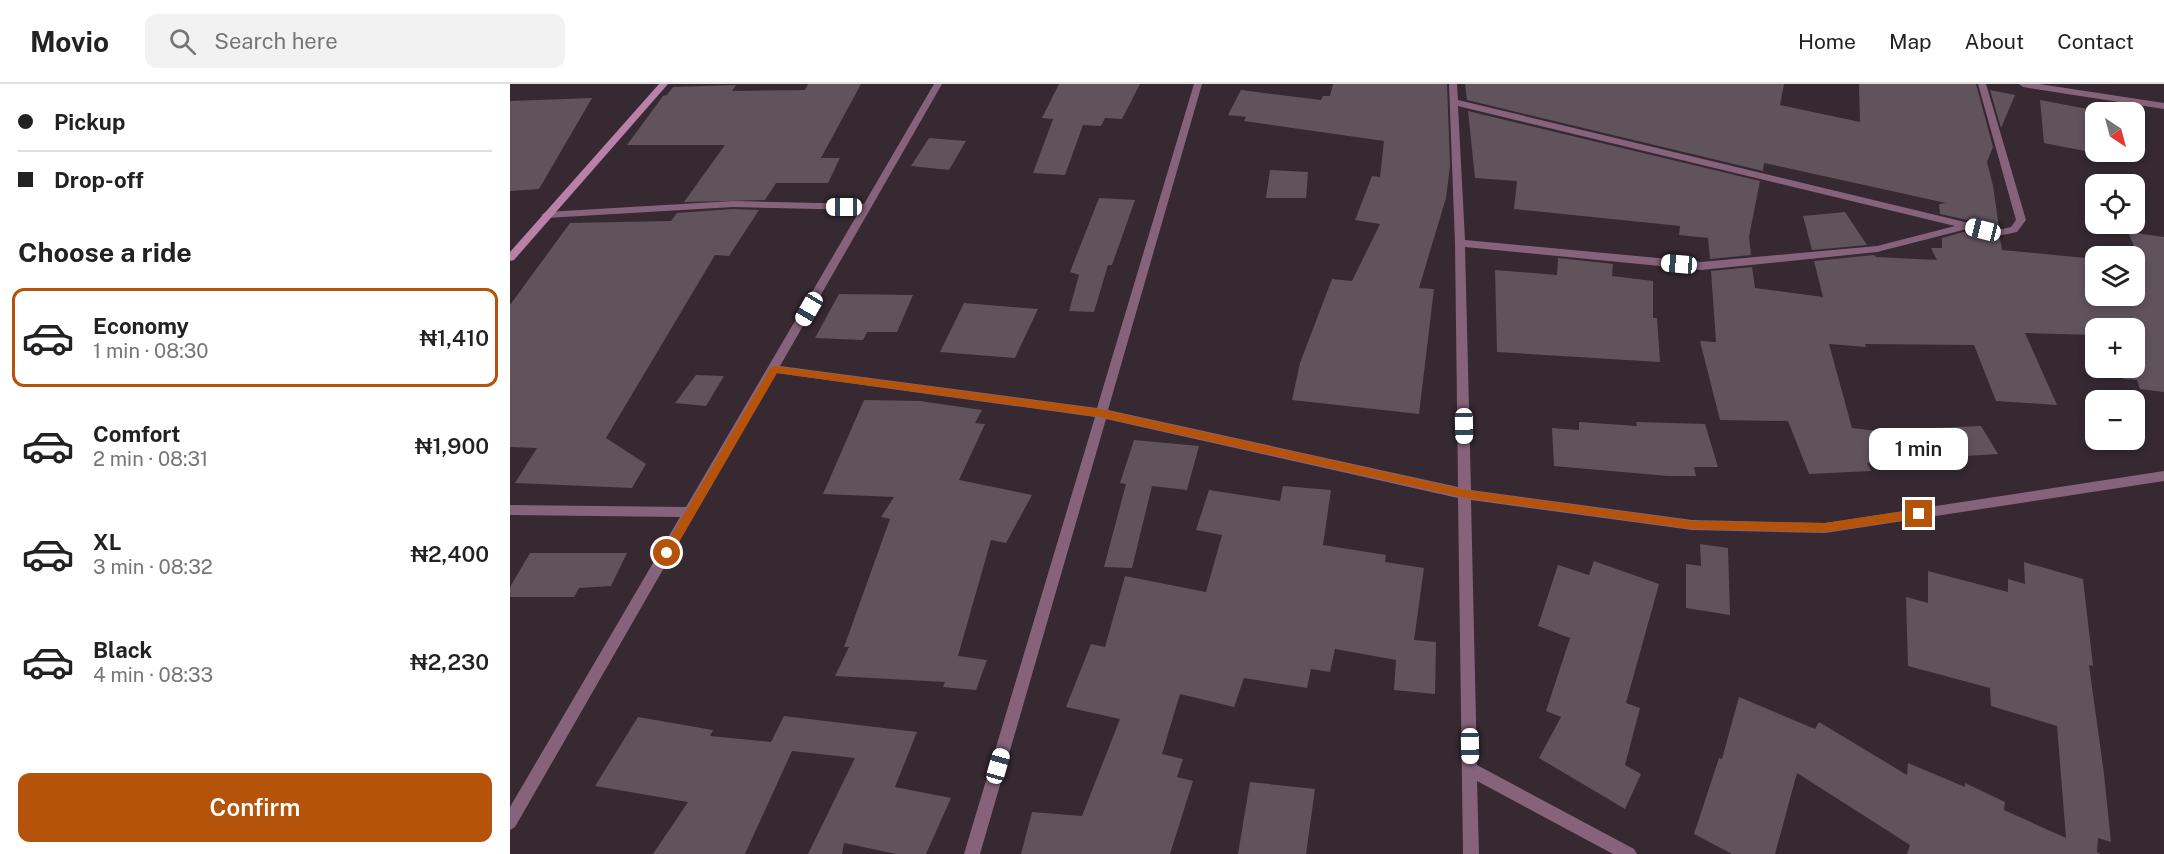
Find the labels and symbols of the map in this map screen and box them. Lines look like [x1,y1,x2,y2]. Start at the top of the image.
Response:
north arrow [2085,102,2145,162]
car [826,198,862,216]
car [1963,217,2003,243]
car [1660,253,1698,275]
car [792,289,826,329]
car [1455,408,1473,444]
callout: 1 min [1870,427,1968,469]
route end [1905,500,1932,527]
route start [653,539,680,566]
car [1461,728,1479,764]
car [984,746,1012,786]

